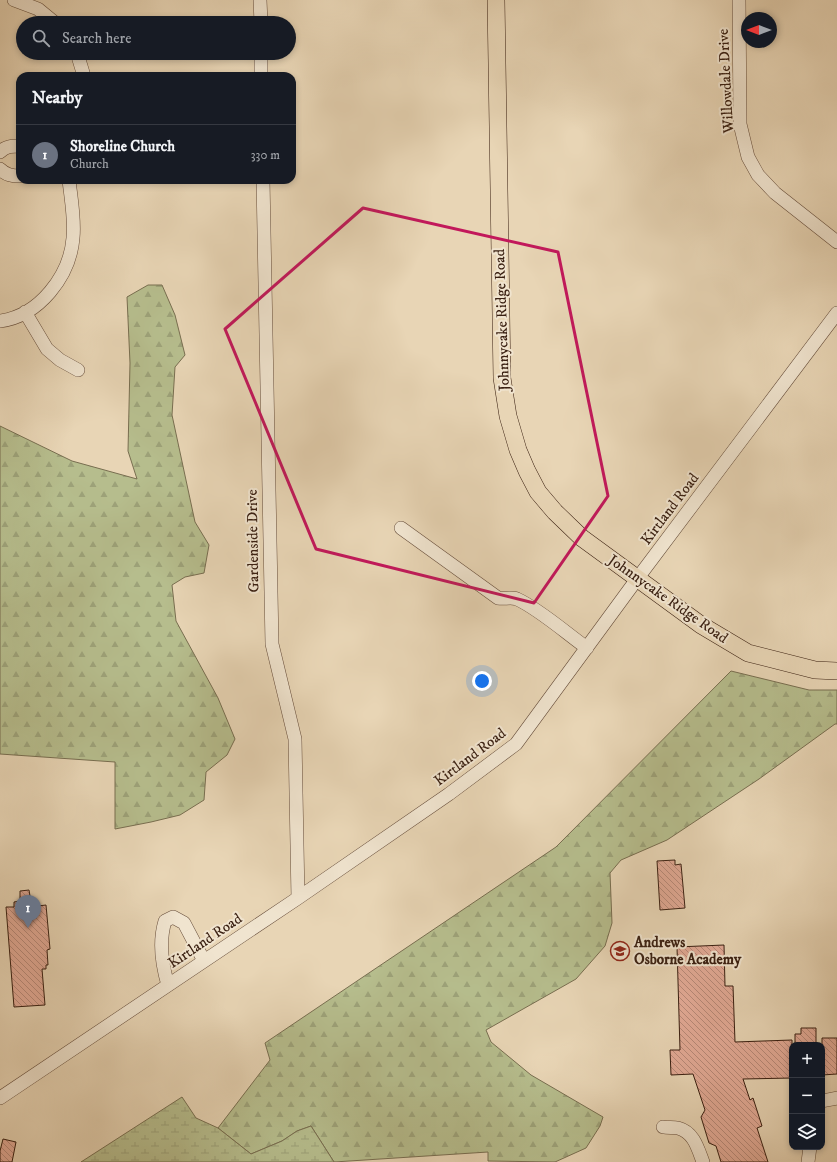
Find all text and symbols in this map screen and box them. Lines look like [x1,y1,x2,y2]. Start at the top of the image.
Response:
north arrow [741,12,777,48]
search box [16,16,296,60]
icon: search [30,27,52,49]
street label: Willowdale Drive [714,28,738,135]
text: Search here [62,29,131,48]
text: Nearby [32,87,82,109]
text: Shoreline Church [70,137,175,156]
text: 1 [43,147,47,163]
text: 330 m [251,147,280,163]
text: Church [70,156,109,172]
street label: Johnnycake Ridge Road [490,248,514,393]
street label: Kirtland Road [637,469,704,549]
street label: Gardenside Drive [243,489,263,593]
street label: Johnnycake Ridge Road [603,549,732,648]
your location [472,671,492,691]
street label: Kirtland Road [430,723,510,790]
pin: 1 [15,895,41,928]
street label: Kirtland Road [164,909,246,973]
place label: Andrews Osborne Academy [633,933,742,969]
school or university icon: Andrews Osborne Academy [609,940,631,962]
map controls [789,1042,825,1150]
button: + [789,1042,825,1078]
button: − [789,1078,825,1114]
button: layers [789,1114,825,1150]

